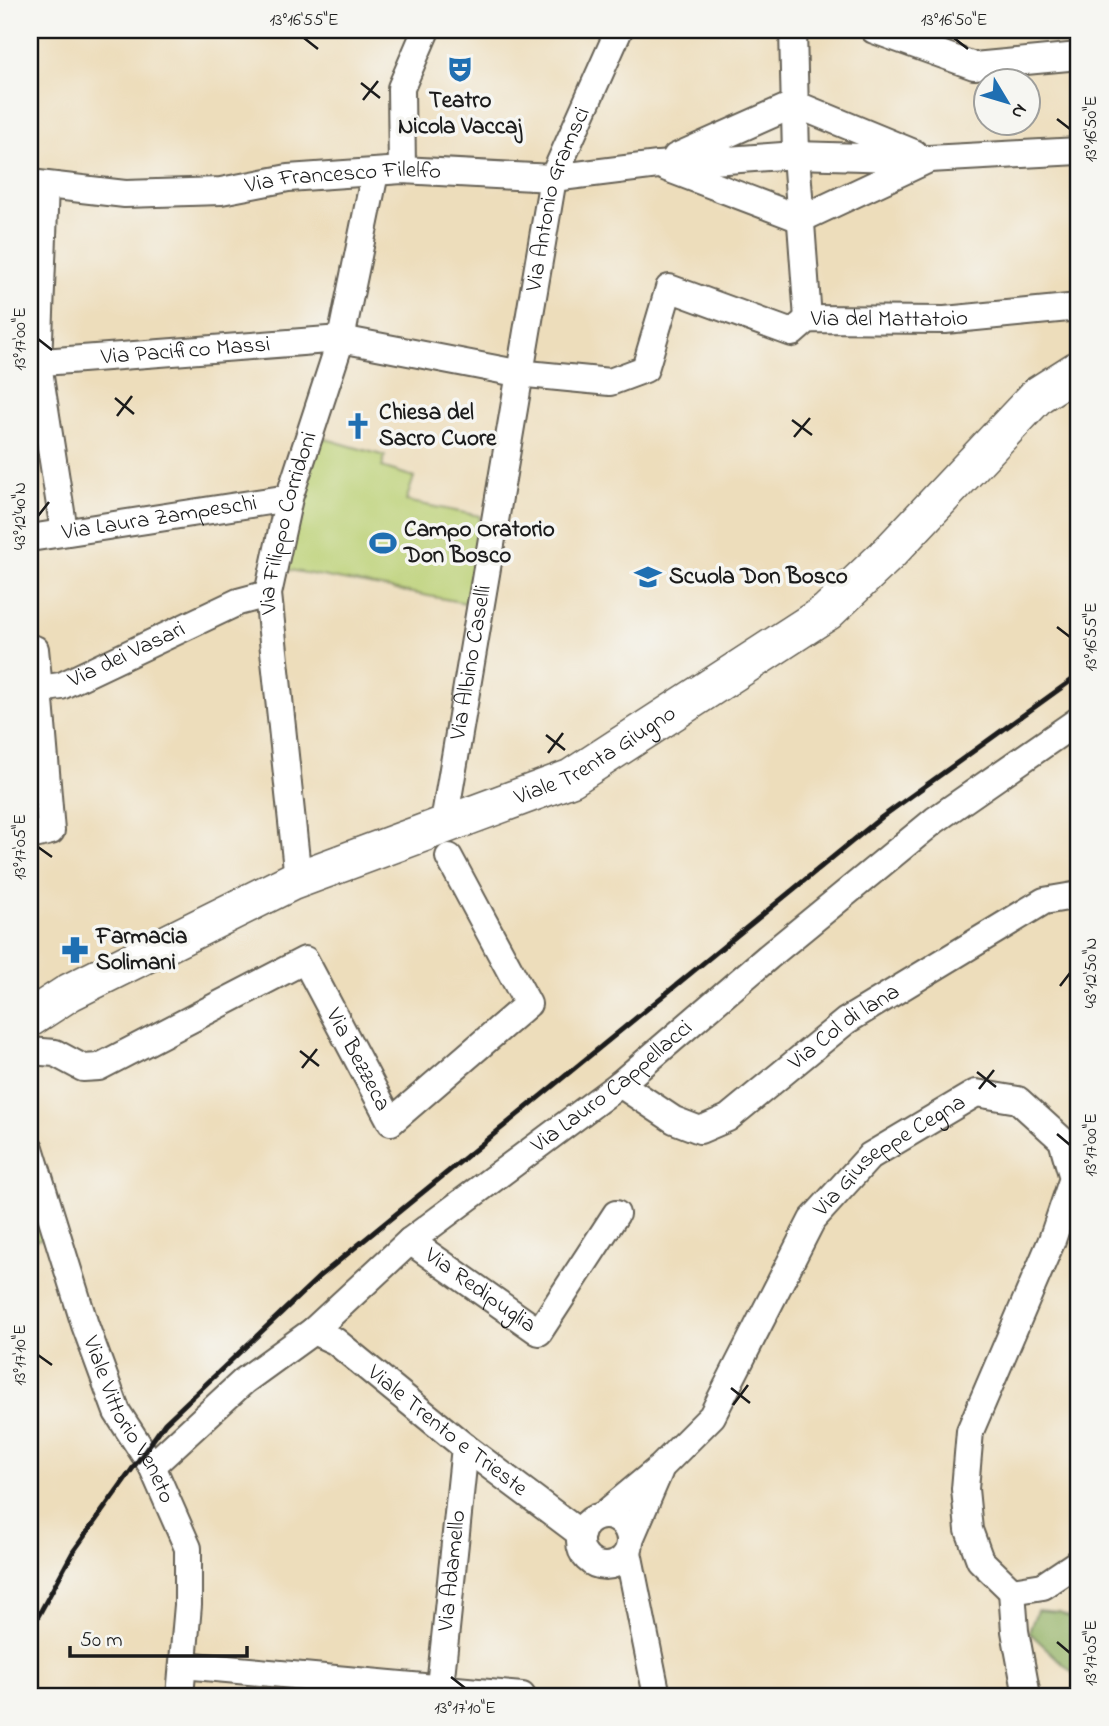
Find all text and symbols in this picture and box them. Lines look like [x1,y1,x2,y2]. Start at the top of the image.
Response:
text: 13°16'55"E [269,8,339,34]
text: 13°16'50"E [921,8,987,34]
theatre icon: Teatro Nicola Vaccaj [445,54,475,84]
north arrow [972,66,1042,136]
place label: Teatro Nicola Vaccaj [398,85,523,144]
text: 13°16'50"E [1079,96,1105,162]
text: N [1004,98,1033,124]
street label: Via Antonio Gramsci [517,102,599,295]
street label: Via Francesco Filelfo [241,154,442,203]
street label: Via del Mattatoio [810,301,969,337]
text: 13°17'00"E [8,307,34,371]
street label: Via Pacifico Massi [99,328,271,374]
place label: Chiesa del Sacro Cuore [379,397,497,456]
church icon: Chiesa del Sacro Cuore [343,411,373,441]
street label: Via Filippo Corridoni [251,427,326,617]
text: 43°12'40"N [8,482,34,550]
street label: Via Laura Zampeschi [59,487,259,549]
place label: Campo Oratorio Don Bosco [403,514,555,573]
sports icon: Campo Oratorio Don Bosco [368,528,398,558]
place label: Scuola Don Bosco [669,561,848,594]
school or university icon: Scuola Don Bosco [633,562,663,592]
street label: Via Albino Caselli [442,582,500,743]
text: 13°16'55"E [1079,602,1105,672]
street label: Via dei Vasari [62,613,191,697]
street label: Viale Trenta Giugno [509,697,683,814]
text: 13°17'05"E [8,814,34,880]
place label: Farmacia Solimani [95,921,188,980]
pharmacy icon: Farmacia Solimani [60,935,90,965]
text: 43°12'50"N [1079,938,1105,1008]
street label: Via Col di lana [780,976,906,1079]
street label: Via Bezzeca [317,1002,399,1117]
street label: Via Lauro Cappellacci [523,1012,700,1162]
street label: Via Giuseppe Cegna [805,1086,972,1225]
text: 13°17'00"E [1079,1113,1105,1177]
street label: Via Redipuglia [417,1239,543,1341]
text: 13°17'10"E [8,1324,34,1386]
street label: Viale Vittorio Veneto [74,1330,183,1509]
street label: Viale Trento e Trieste [359,1356,535,1505]
street label: Via Adamello [429,1508,475,1634]
scale bar [70,1614,247,1658]
text: 13°17'05"E [1079,1620,1105,1686]
text: 50 m [80,1626,123,1656]
text: 13°17'10"E [434,1696,496,1722]

